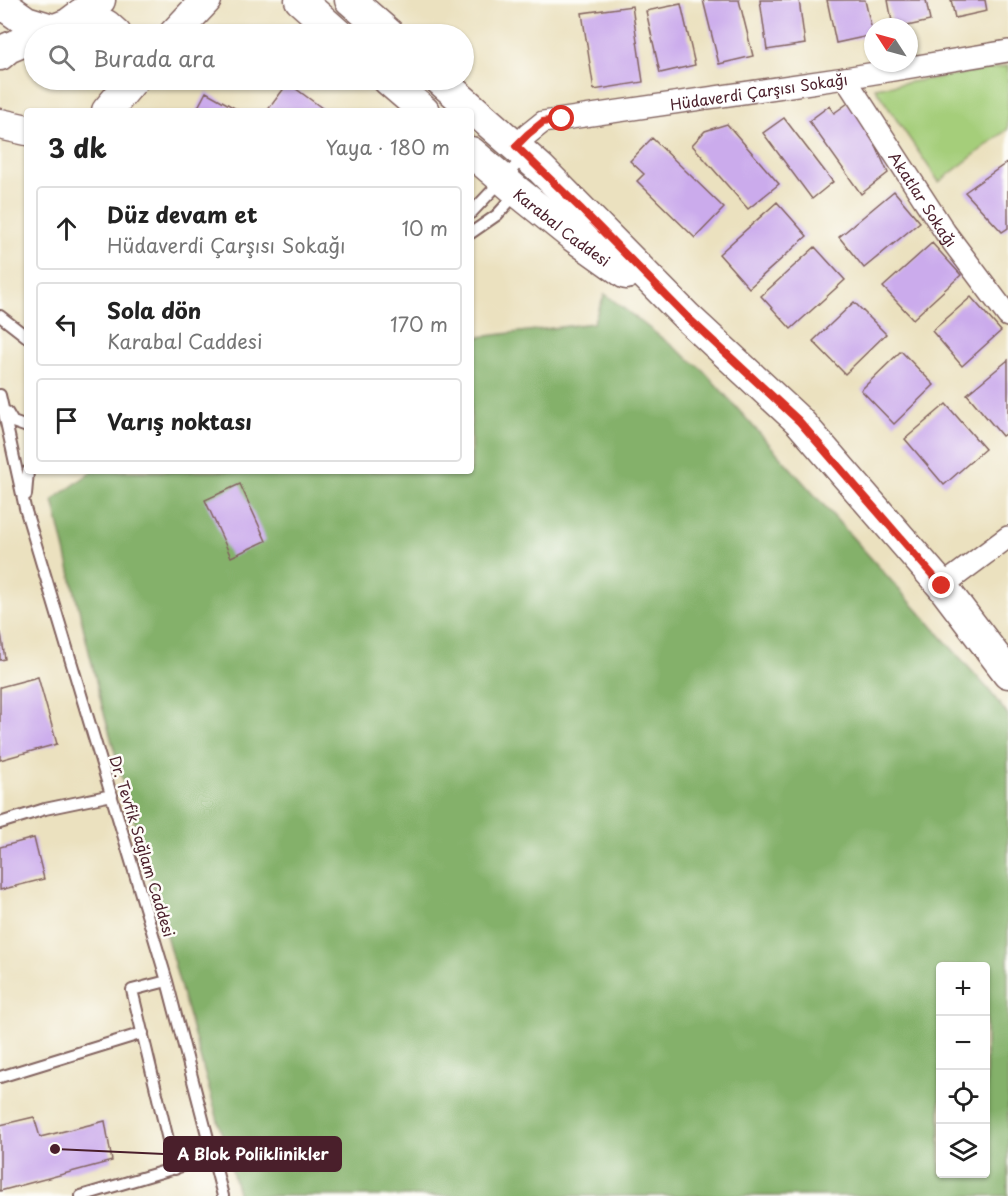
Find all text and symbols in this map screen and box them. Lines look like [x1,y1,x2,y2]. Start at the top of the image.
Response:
north arrow [864,18,918,72]
search box [24,24,474,90]
icon: search [45,41,78,74]
text: Burada ara [93,41,215,74]
street label: Hüdaverdi Çarşısı Sokağı [668,66,849,115]
route start [548,105,574,131]
text: 3 dk [48,128,107,167]
text: Yaya · 180 m [325,132,450,162]
street label: Akatlar Sokağı [884,146,963,251]
street label: Karabal Caddesi [509,182,616,271]
text: Düz devam et [107,197,258,230]
icon: ahead [50,212,83,245]
text: 10 m [401,213,448,243]
text: Hüdaverdi Çarşısı Sokağı [107,230,346,260]
text: Sola dön [107,293,201,326]
icon: left [50,308,83,341]
text: 170 m [390,309,448,339]
text: Karabal Caddesi [107,326,263,356]
icon: arrive [50,404,83,437]
text: Varış noktası [107,404,252,437]
route end [928,572,954,598]
street label: Dr. Tevfik Sağlam Caddesi [104,753,182,939]
map controls [936,962,990,1178]
button: + [936,962,990,1016]
button: − [936,1016,990,1070]
button: locate [936,1070,990,1124]
button: layers [936,1124,990,1178]
callout: A Blok Poliklinikler [164,1137,341,1171]
text: A Blok Poliklinikler [176,1141,330,1165]

